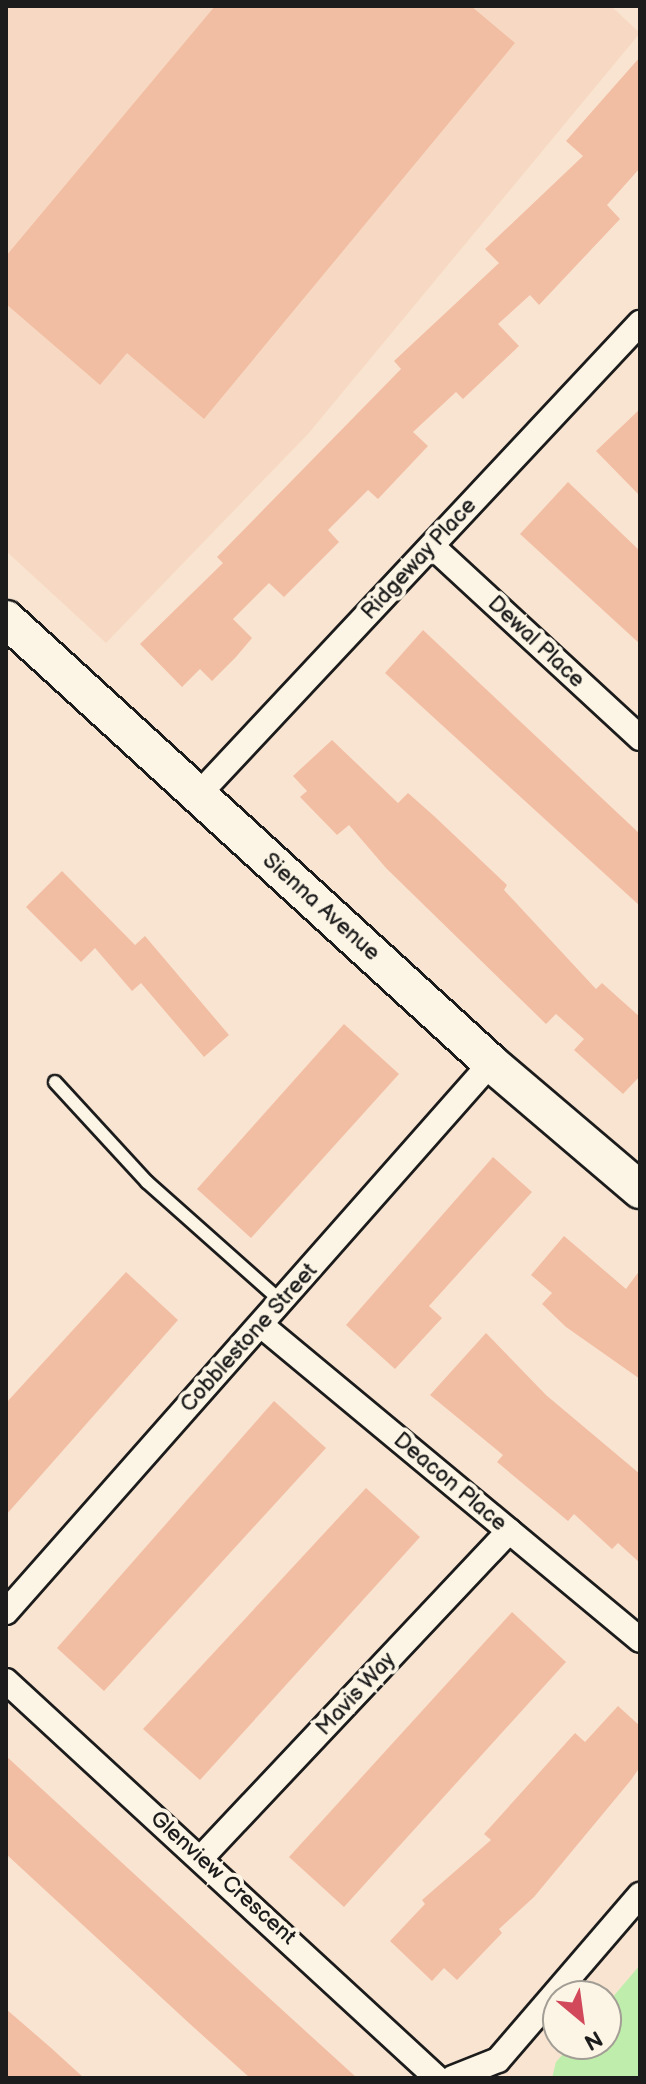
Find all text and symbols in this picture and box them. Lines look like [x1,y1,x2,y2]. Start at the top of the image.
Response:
street label: Ridgeway Place [355,492,483,626]
street label: Dewal Place [482,591,590,693]
street label: Sienna Avenue [257,847,385,967]
street label: Cobblestone Street [175,1258,323,1418]
street label: Deacon Place [388,1427,512,1537]
street label: Mavis Way [310,1647,402,1741]
street label: Glenview Crescent [145,1806,301,1950]
north arrow [542,1980,622,2060]
text: N [579,2024,607,2055]

